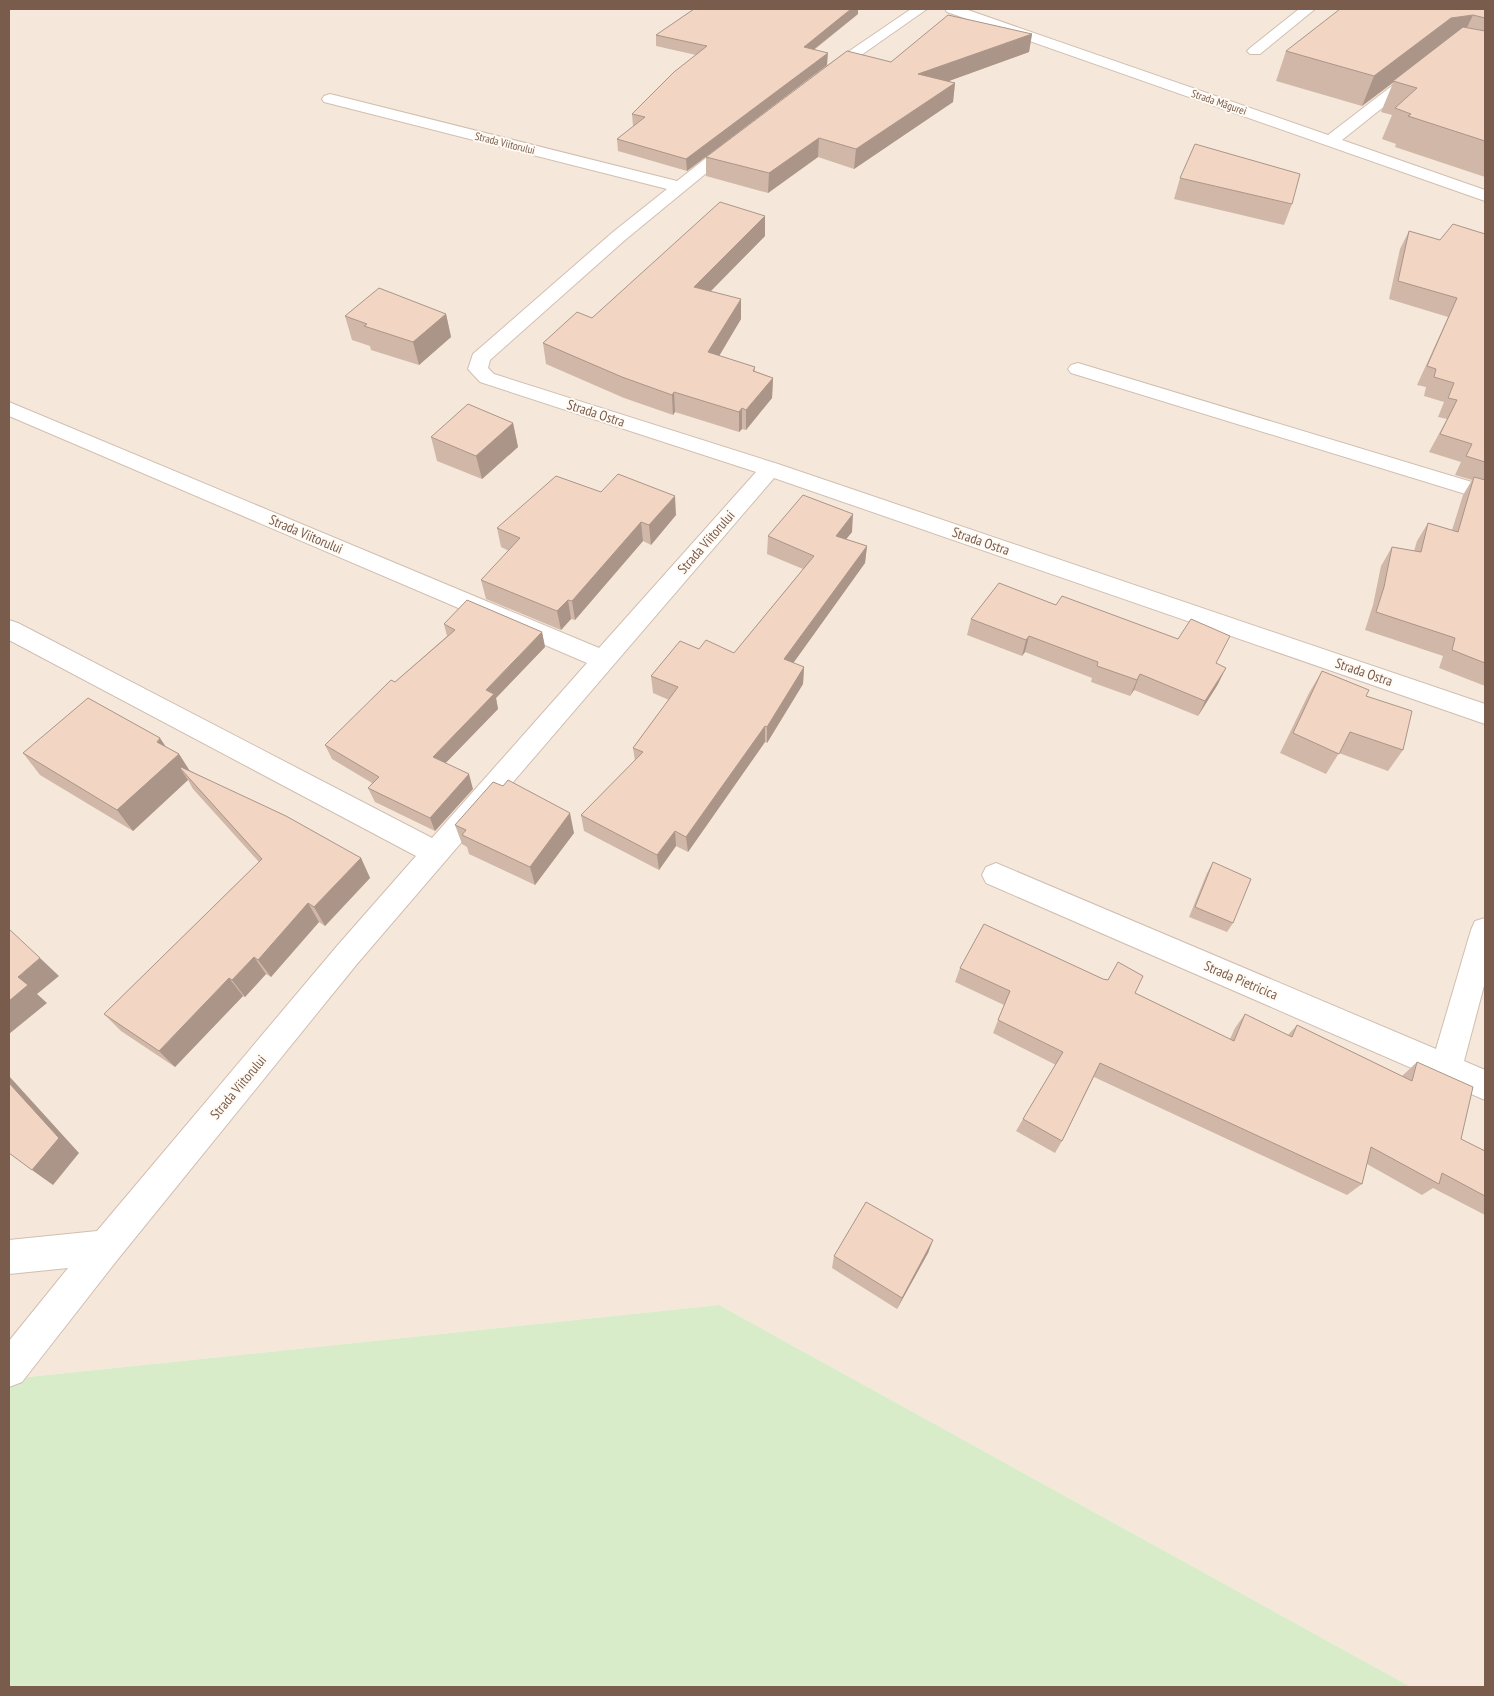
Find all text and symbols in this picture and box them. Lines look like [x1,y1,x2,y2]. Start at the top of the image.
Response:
street label: Strada Măgurei [1190,86,1248,118]
street label: Strada Viitorului [473,129,537,157]
street label: Strada Ostra [565,395,627,431]
street label: Strada Viitorului [674,507,738,577]
street label: Strada Viitorului [266,510,346,558]
street label: Strada Ostra [950,523,1012,559]
street label: Strada Ostra [1333,654,1395,690]
street label: Strada Pietricica [1201,956,1281,1004]
street label: Strada Viitorului [206,1051,270,1123]

